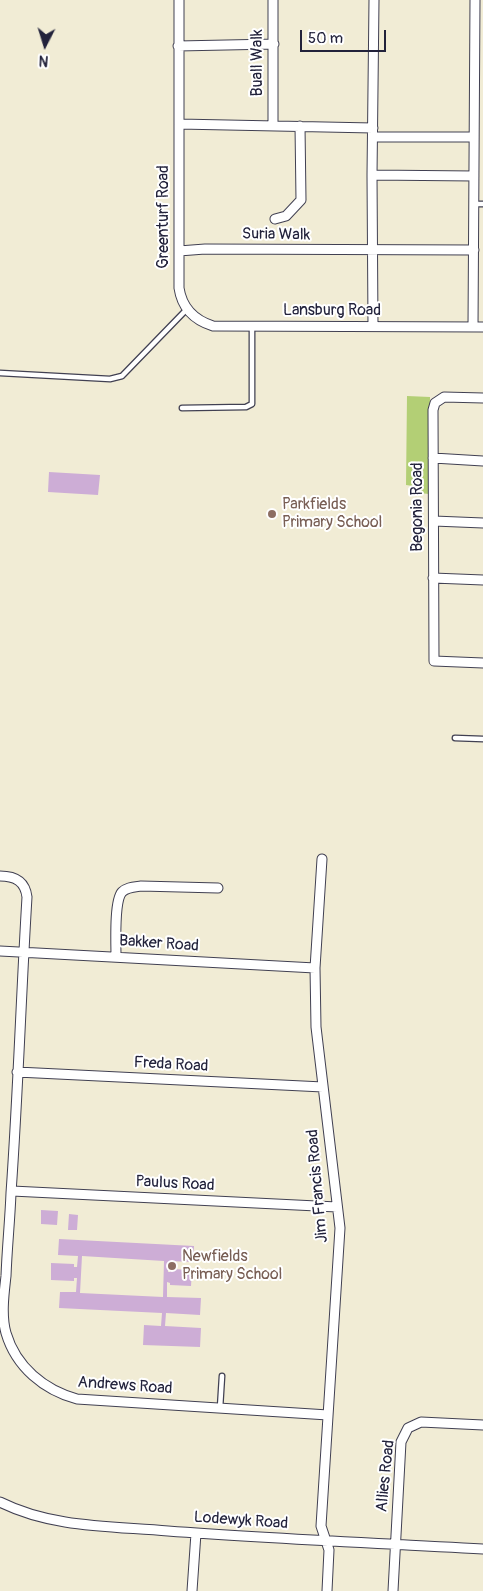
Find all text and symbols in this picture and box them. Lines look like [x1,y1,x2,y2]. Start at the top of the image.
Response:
north arrow [20,20,70,70]
scale bar [303,20,389,52]
street label: Buall Walk [248,29,268,97]
text: 50 m [308,29,343,48]
text: N [38,52,49,69]
street label: Greenturf Road [154,165,174,269]
street label: Suria Walk [242,225,310,245]
street label: Lansburg Road [283,301,381,321]
street label: Begonia Road [408,462,428,552]
place label: Parkfields Primary School [282,495,382,533]
marker: Parkfields Primary School [266,508,278,520]
street label: Bakker Road [118,932,200,956]
street label: Freda Road [133,1053,209,1077]
street label: Jim Francis Road [303,1128,333,1244]
street label: Paulus Road [135,1172,215,1196]
place label: Newfields Primary School [182,1247,282,1285]
marker: Newfields Primary School [166,1260,178,1272]
street label: Andrews Road [77,1373,173,1399]
street label: Allies Road [373,1439,399,1513]
street label: Lodewyk Road [193,1508,289,1534]

